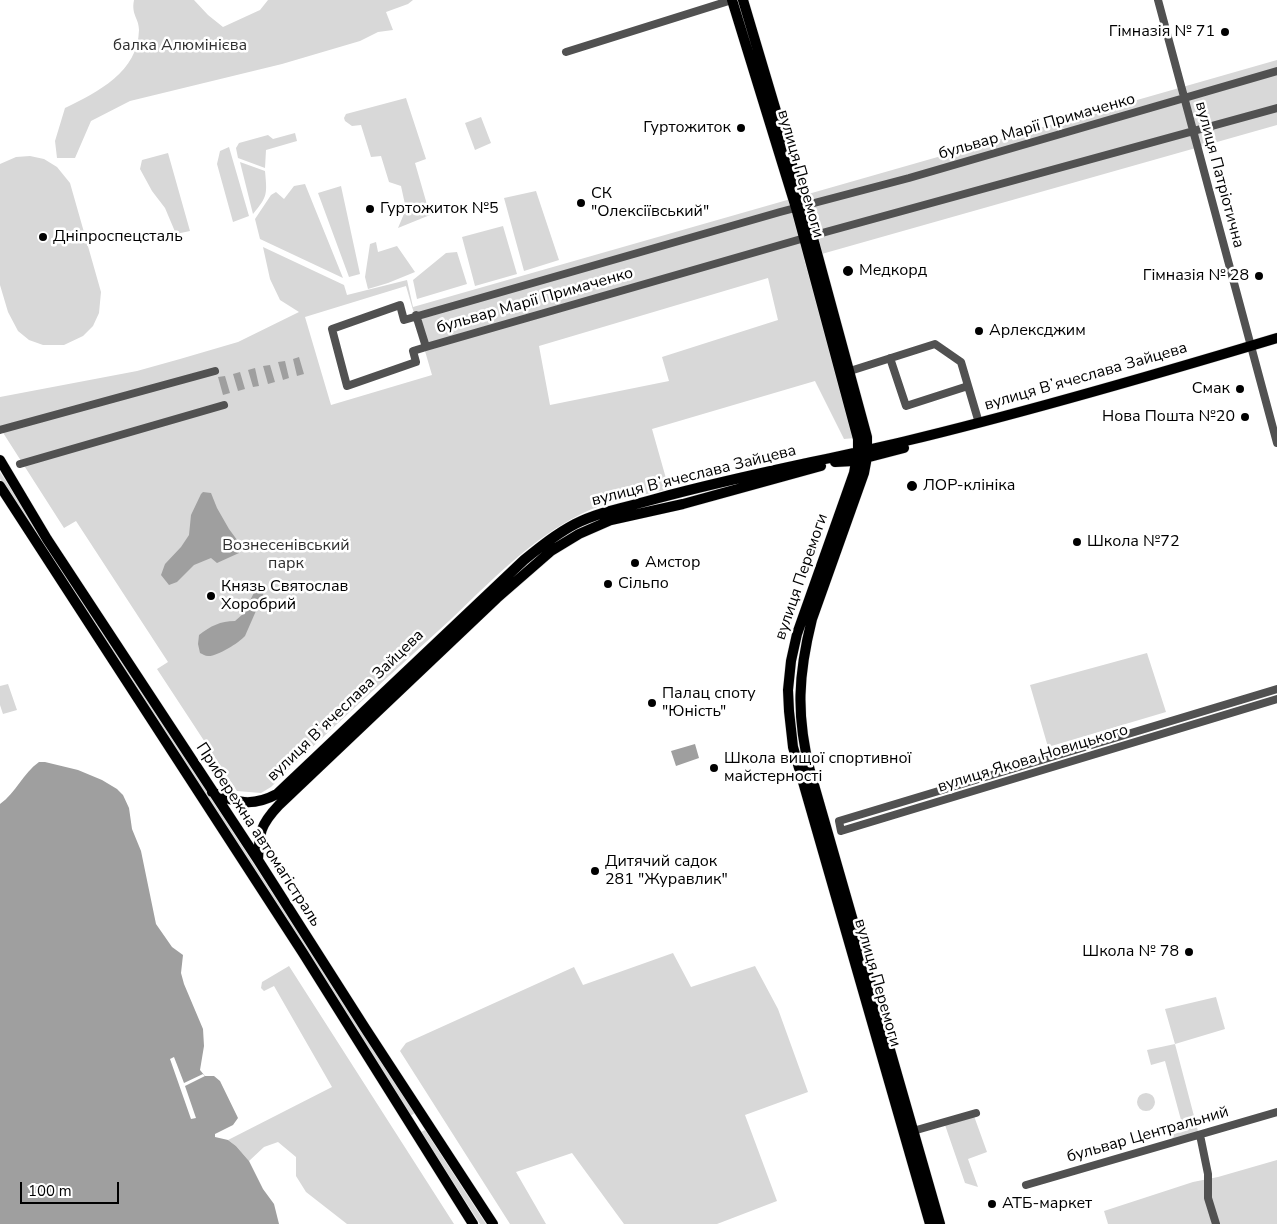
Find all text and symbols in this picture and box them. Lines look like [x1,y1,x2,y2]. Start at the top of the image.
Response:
place label: Гімназія № 71 [1109,22,1215,42]
marker: Гімназія № 71 [1219,26,1231,38]
park label: балка Алюмінієва [113,36,247,56]
street label: бульвар Марії Примаченко [936,90,1138,164]
street label: вулиця Патріотична [1190,100,1248,250]
street label: вулиця Перемоги [773,108,827,240]
place label: Гуртожиток [643,118,731,138]
marker: Гуртожиток [735,122,747,134]
place label: СК "Олексіївський" [591,184,709,222]
marker: СК "Олексіївський" [575,197,587,209]
place label: Гуртожиток №5 [380,199,499,219]
marker: Гуртожиток №5 [364,203,376,215]
place label: Дніпроспецсталь [53,227,183,247]
marker: Дніпроспецсталь [37,231,49,243]
place label: Медкорд [859,261,927,281]
street label: бульвар Марії Примаченко [434,264,636,338]
marker: Медкорд [841,264,855,278]
place label: Гімназія № 28 [1143,266,1249,286]
marker: Гімназія № 28 [1253,270,1265,282]
place label: Арлексджим [989,321,1086,341]
marker: Арлексджим [973,325,985,337]
street label: вулиця Вʼячеслава Зайцева [982,339,1190,415]
place label: Смак [1192,379,1230,399]
marker: Смак [1234,383,1246,395]
place label: Нова Пошта №20 [1102,407,1235,427]
marker: Нова Пошта №20 [1239,411,1251,423]
street label: вулиця Вʼячеслава Зайцева [590,441,798,511]
place label: ЛОР-клініка [923,476,1015,496]
marker: ЛОР-клініка [905,479,919,493]
street label: вулиця Перемоги [771,511,833,643]
place label: Школа №72 [1087,532,1180,552]
park label: Вознесенівський парк [222,536,350,574]
marker: Школа №72 [1071,536,1083,548]
place label: Амстор [645,553,700,573]
marker: Амстор [629,557,641,569]
place label: Сільпо [618,574,669,594]
place label: Князь Святослав Хоробрий [221,577,348,615]
marker: Сільпо [602,578,614,590]
marker: Князь Святослав Хоробрий [205,590,217,602]
street label: вулиця Вʼячеслава Зайцева [264,626,428,786]
place label: Палац споту "Юність" [662,684,756,722]
marker: Палац споту "Юність" [646,697,658,709]
street label: вулиця Якова Новицького [935,721,1131,797]
street label: Прибережна автомагістраль [191,739,325,931]
place label: Школа вищої спортивної майстерності [724,749,911,787]
marker: Школа вищої спортивної майстерності [708,762,720,774]
place label: Дитячий садок 281 "Журавлик" [605,852,728,890]
marker: Дитячий садок 281 "Журавлик" [589,865,601,877]
street label: вулиця Перемоги [850,917,904,1049]
place label: Школа № 78 [1082,942,1179,962]
marker: Школа № 78 [1183,946,1195,958]
street label: бульвар Центральний [1065,1103,1231,1167]
scale bar [22,1172,121,1204]
text: 100 m [28,1181,72,1201]
place label: АТБ-маркет [1002,1194,1092,1214]
marker: АТБ-маркет [986,1198,998,1210]

